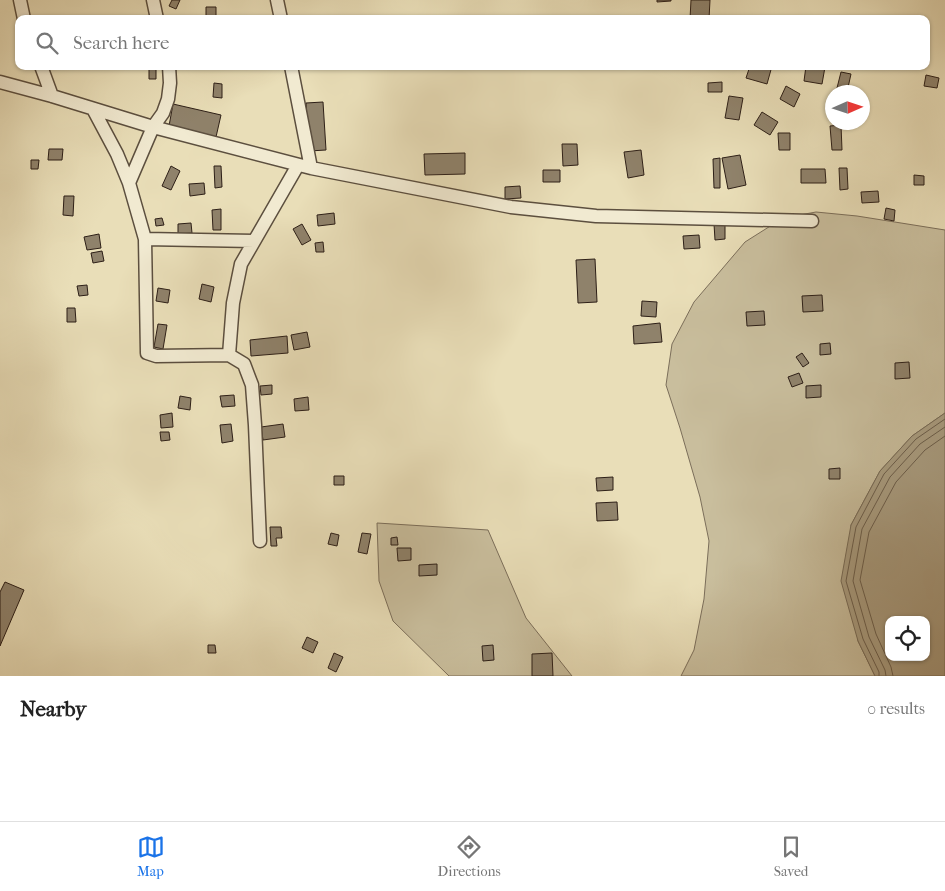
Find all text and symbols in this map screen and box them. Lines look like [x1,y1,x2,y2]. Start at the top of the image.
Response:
search box [15,15,930,70]
icon: search [33,29,61,57]
text: Search here [73,32,169,54]
north arrow [825,85,870,130]
map controls [885,616,930,661]
button: locate [885,616,930,661]
text: Nearby [20,697,86,721]
text: 0 results [867,699,925,718]
tab: Map [137,833,165,880]
tab: Directions [438,833,501,880]
tab: Saved [774,833,808,880]

